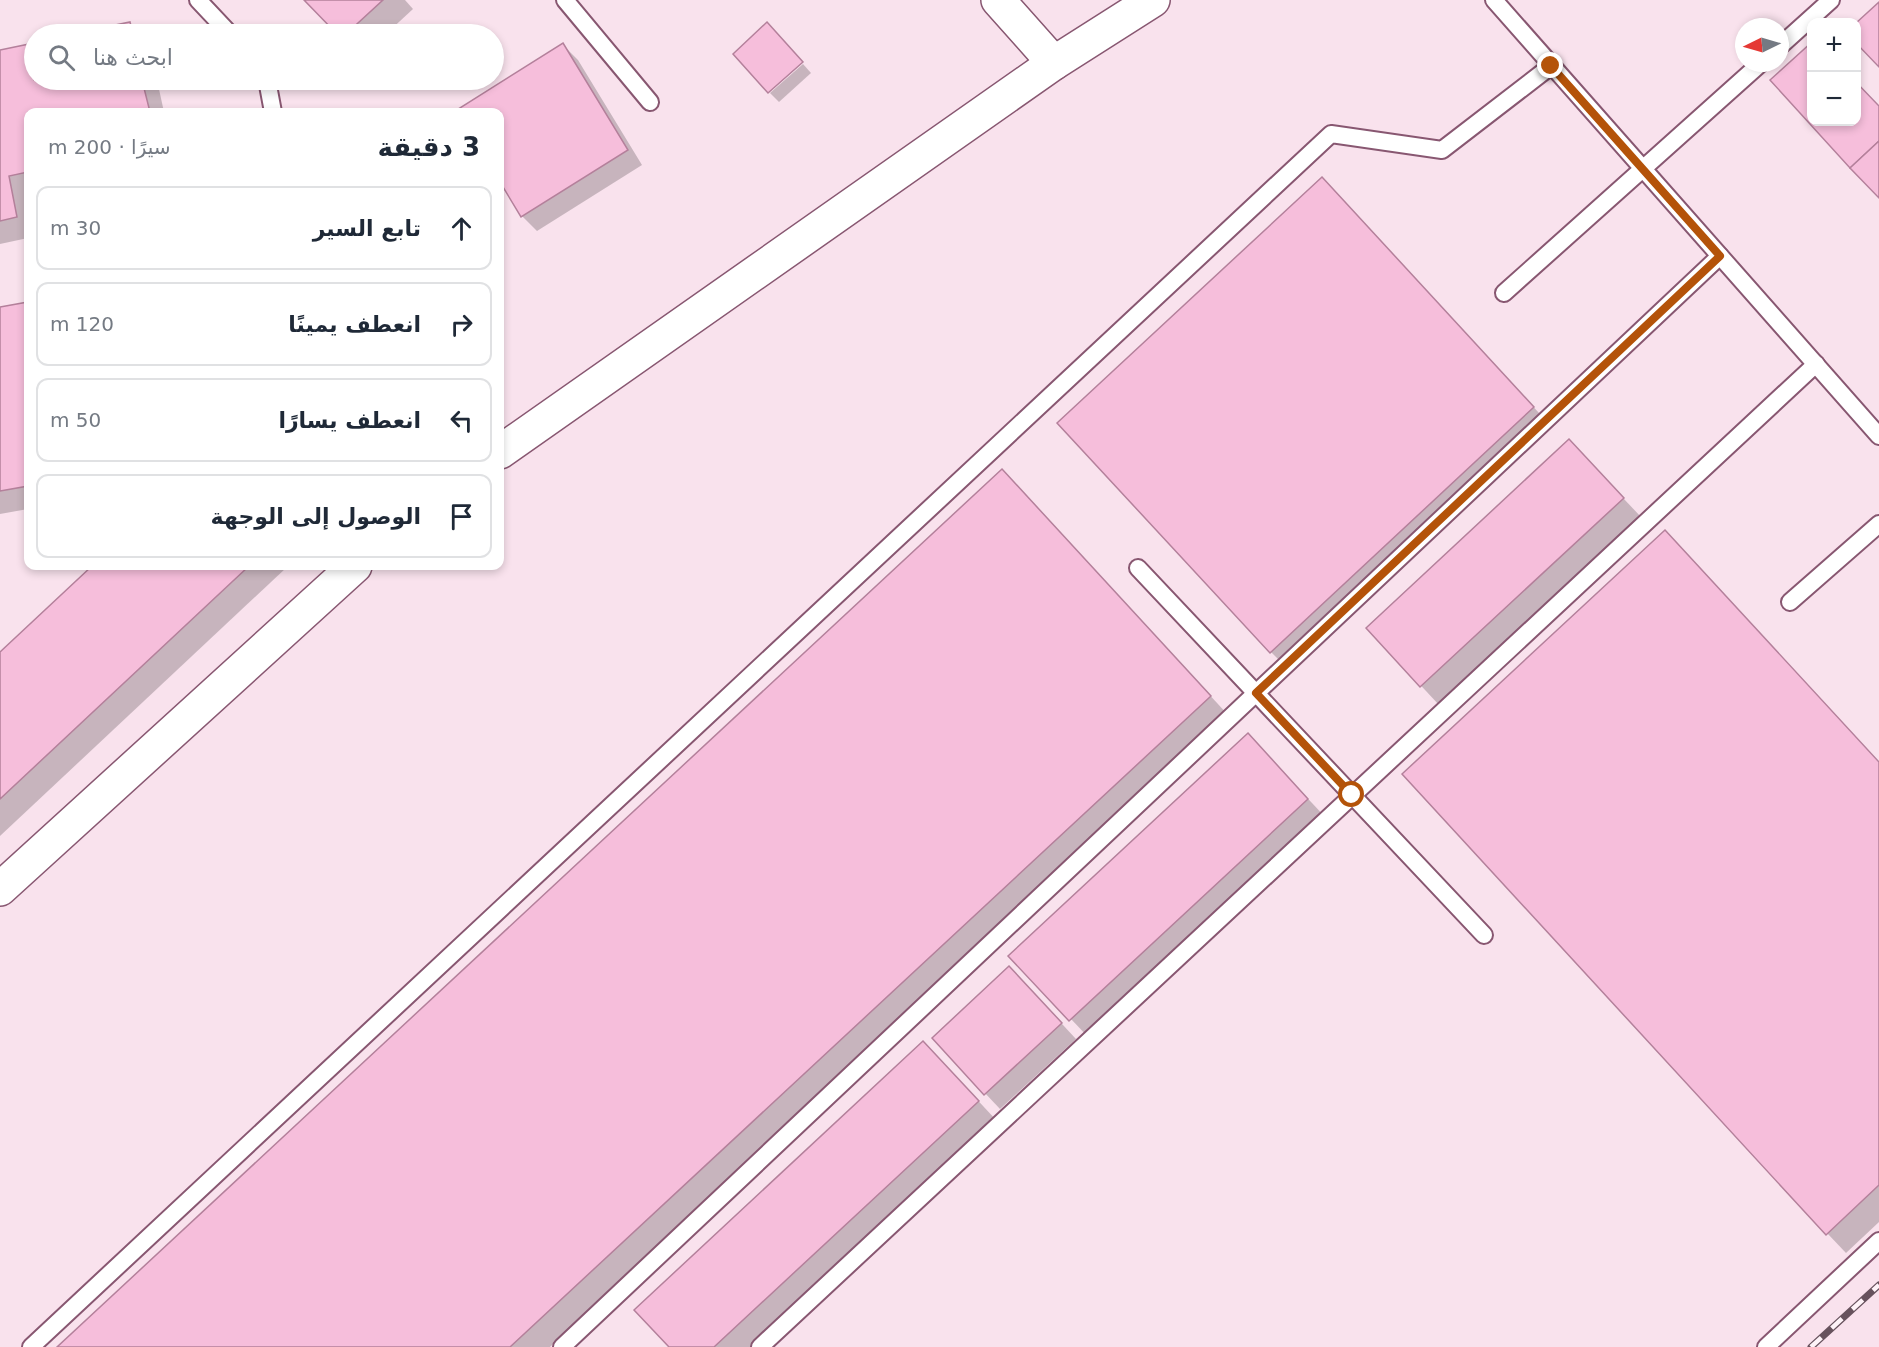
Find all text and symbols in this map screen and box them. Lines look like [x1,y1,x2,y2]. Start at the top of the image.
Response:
north arrow [1735,18,1789,72]
map controls [1807,18,1861,126]
button: + [1807,18,1861,72]
search box [24,24,504,90]
icon: search [45,41,78,74]
text: ابحث هنا [93,45,173,70]
route end [1537,52,1563,78]
button: − [1807,72,1861,126]
text: 3 دقيقة [377,132,480,162]
text: سيرًا · 200 m [48,135,171,159]
icon: ahead [445,212,478,245]
text: 30 m [50,216,101,240]
text: تابع السير [313,216,421,241]
icon: right [445,308,478,341]
text: 120 m [50,312,114,336]
text: انعطف يمينًا [288,312,421,337]
icon: left [445,404,478,437]
text: 50 m [50,408,101,432]
text: انعطف يسارًا [278,408,421,433]
icon: arrive [445,500,478,533]
text: الوصول إلى الوجهة [211,504,421,529]
route start [1338,781,1364,807]

